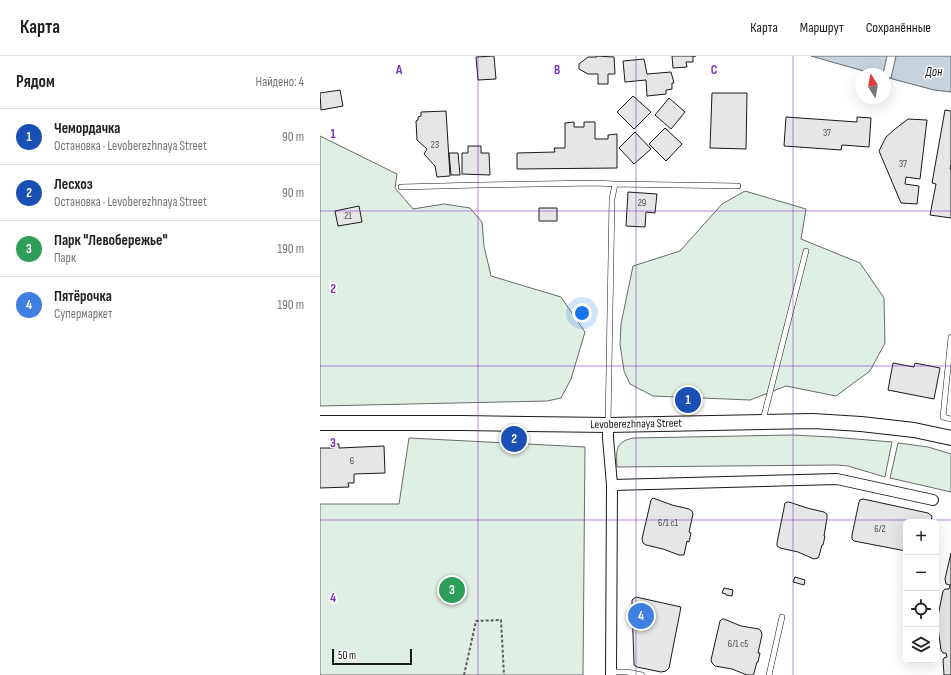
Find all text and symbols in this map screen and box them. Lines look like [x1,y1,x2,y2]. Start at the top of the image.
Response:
text: Карта [20,16,60,39]
text: Карта [750,19,778,36]
text: Маршрут [800,19,844,36]
text: Сохранённые [866,19,931,36]
text: A [395,62,403,78]
text: B [554,62,560,78]
text: C [711,62,718,78]
water label: Дон [925,64,943,80]
north arrow [855,68,891,104]
text: Рядом [16,72,55,92]
text: Найдено: 4 [256,74,304,90]
text: Чемордачка [54,119,120,138]
text: 1 [330,126,336,142]
house number: 37 [823,127,831,139]
text: 1 [26,129,32,145]
text: 90 m [282,129,304,145]
text: Остановка · Levoberezhnaya Street [54,138,207,154]
house number: 23 [431,139,439,151]
house number: 37 [899,158,907,170]
text: Лесхоз [54,175,93,194]
text: 2 [26,185,32,201]
text: 90 m [282,185,304,201]
text: Остановка · Levoberezhnaya Street [54,194,207,210]
house number: 29 [638,197,646,209]
house number: 21 [344,210,352,222]
text: Парк "Левобережье" [54,231,168,250]
text: 3 [26,241,32,257]
text: 190 m [277,241,304,257]
text: Парк [54,250,76,266]
text: 2 [330,281,336,297]
text: Пятёрочка [54,287,112,306]
text: 4 [26,297,32,313]
text: 190 m [277,297,304,313]
your location [572,303,592,323]
text: Супермаркет [54,306,112,322]
pin: 1 [675,385,701,415]
street label: Levoberezhnaya Street [590,416,682,432]
pin: 2 [501,424,527,454]
text: 3 [330,435,336,451]
house number: 6 [350,455,354,467]
house number: 6/1 с1 [658,517,678,529]
map controls [903,519,939,663]
button: + [903,519,939,555]
house number: 6/2 [874,523,886,535]
button: − [903,555,939,591]
pin: 3 [439,575,465,605]
text: 4 [330,590,336,606]
button: locate [903,591,939,627]
pin: 4 [628,601,654,631]
button: layers [903,627,939,663]
house number: 6/1 с5 [728,638,748,650]
scale bar [332,647,412,666]
text: 50 m [338,649,356,662]

